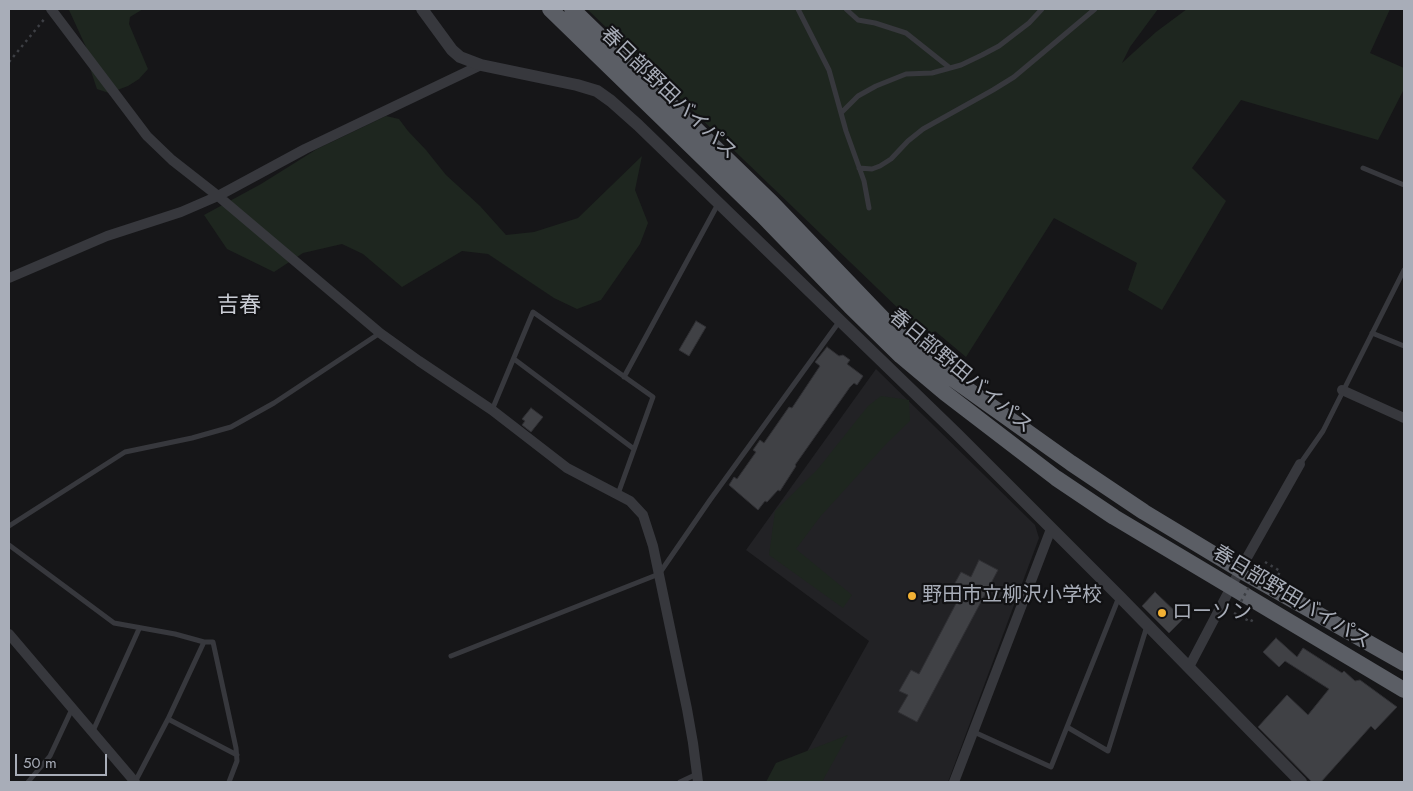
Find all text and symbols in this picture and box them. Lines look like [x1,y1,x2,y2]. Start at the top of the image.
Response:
street label: 春日部野田バイパス [595,23,741,165]
district label: 吉春 [217,294,261,320]
street label: 春日部野田バイパス [883,305,1037,439]
street label: 春日部野田バイパス [1208,541,1374,655]
place label: 野田市立柳沢小学校 [922,584,1102,608]
marker: 野田市立柳沢小学校 [906,590,918,602]
place label: ローソン [1172,601,1252,625]
marker: ローソン [1156,607,1168,619]
scale bar [18,744,110,776]
text: 50 m [23,752,57,774]

